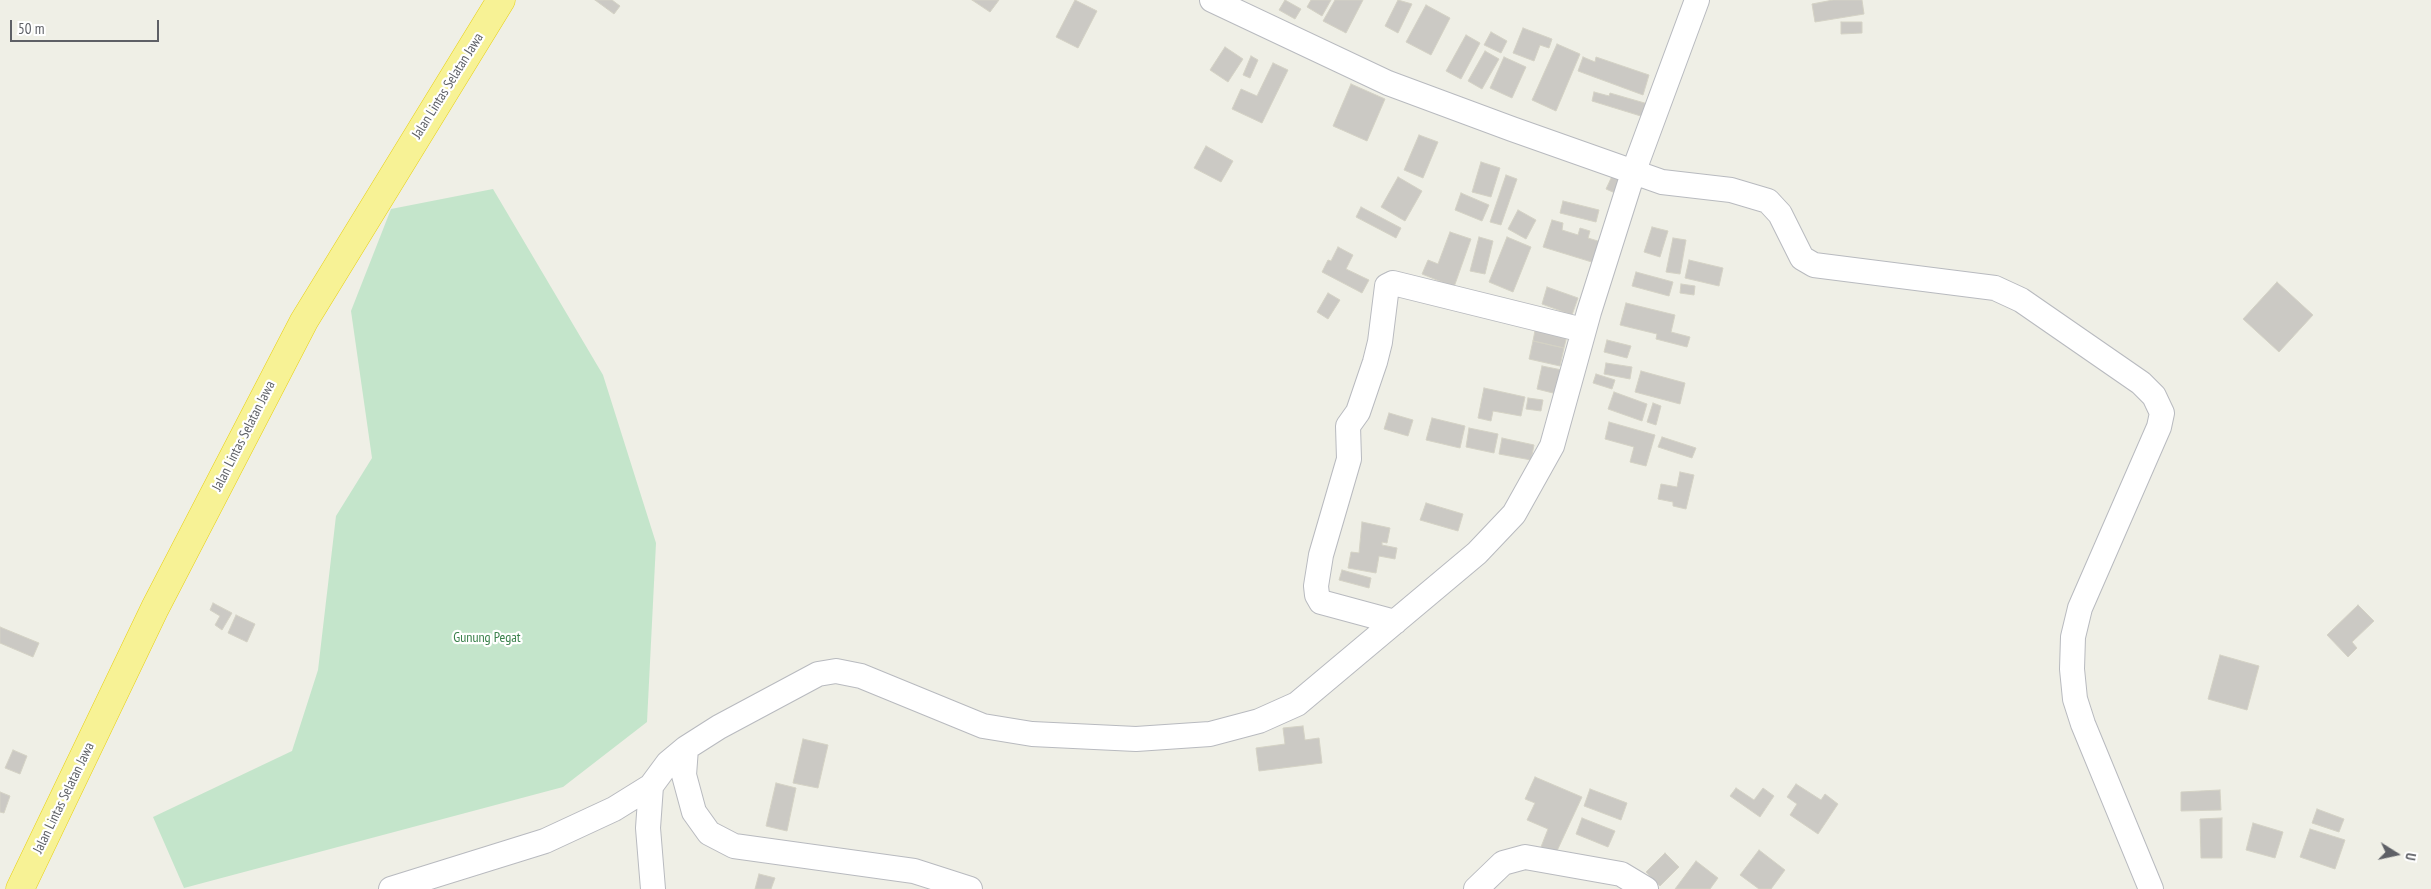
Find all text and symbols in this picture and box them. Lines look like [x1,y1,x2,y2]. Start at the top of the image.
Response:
scale bar [12,10,161,42]
text: 50 m [18,19,44,38]
street label: Jalan Lintas Selatan Jawa [409,30,487,142]
street label: Jalan Lintas Selatan Jawa [209,378,279,494]
park label: Gunung Pegat [453,630,521,646]
street label: Jalan Lintas Selatan Jawa [30,740,98,856]
north arrow [2371,829,2421,879]
text: U [2401,851,2420,862]

